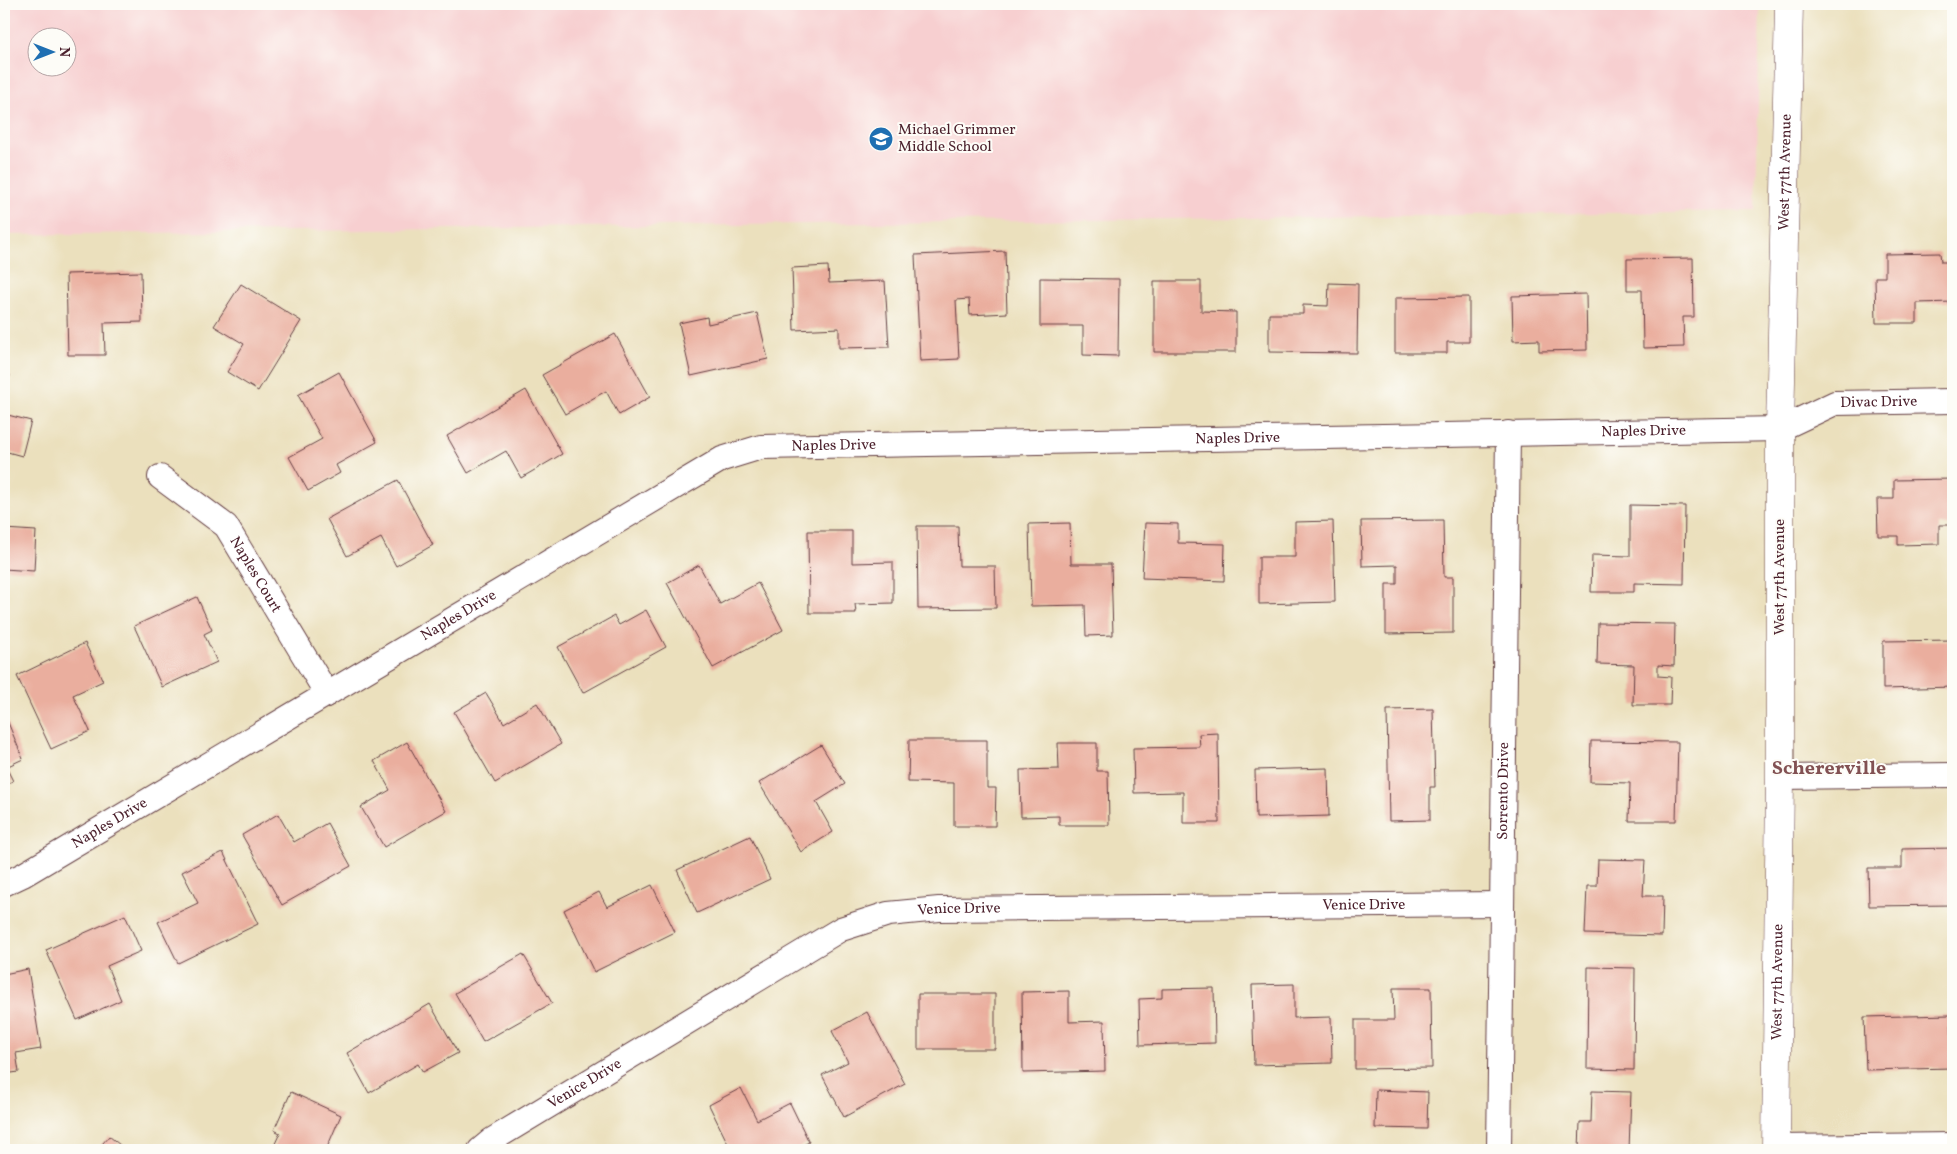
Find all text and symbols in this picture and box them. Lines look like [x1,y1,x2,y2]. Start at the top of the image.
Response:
north arrow [28,28,78,78]
text: N [54,47,73,57]
street label: West 77th Avenue [1774,114,1797,231]
place label: Michael Grimmer Middle School [898,120,1016,158]
school or university icon: Michael Grimmer Middle School [868,126,894,152]
street label: Divac Drive [1840,391,1918,413]
street label: Naples Drive [1601,420,1686,443]
street label: Naples Drive [1195,427,1280,450]
street label: Naples Drive [791,434,876,457]
street label: West 77th Avenue [1770,519,1791,635]
street label: Naples Court [224,532,286,617]
street label: Naples Drive [417,585,500,646]
street label: Sorrento Drive [1492,742,1515,840]
district label: Schererville [1772,755,1886,783]
street label: Naples Drive [68,793,152,854]
street label: Venice Drive [1322,894,1406,916]
street label: Venice Drive [917,898,1001,922]
street label: West 77th Avenue [1767,924,1789,1040]
street label: Venice Drive [544,1053,626,1114]

